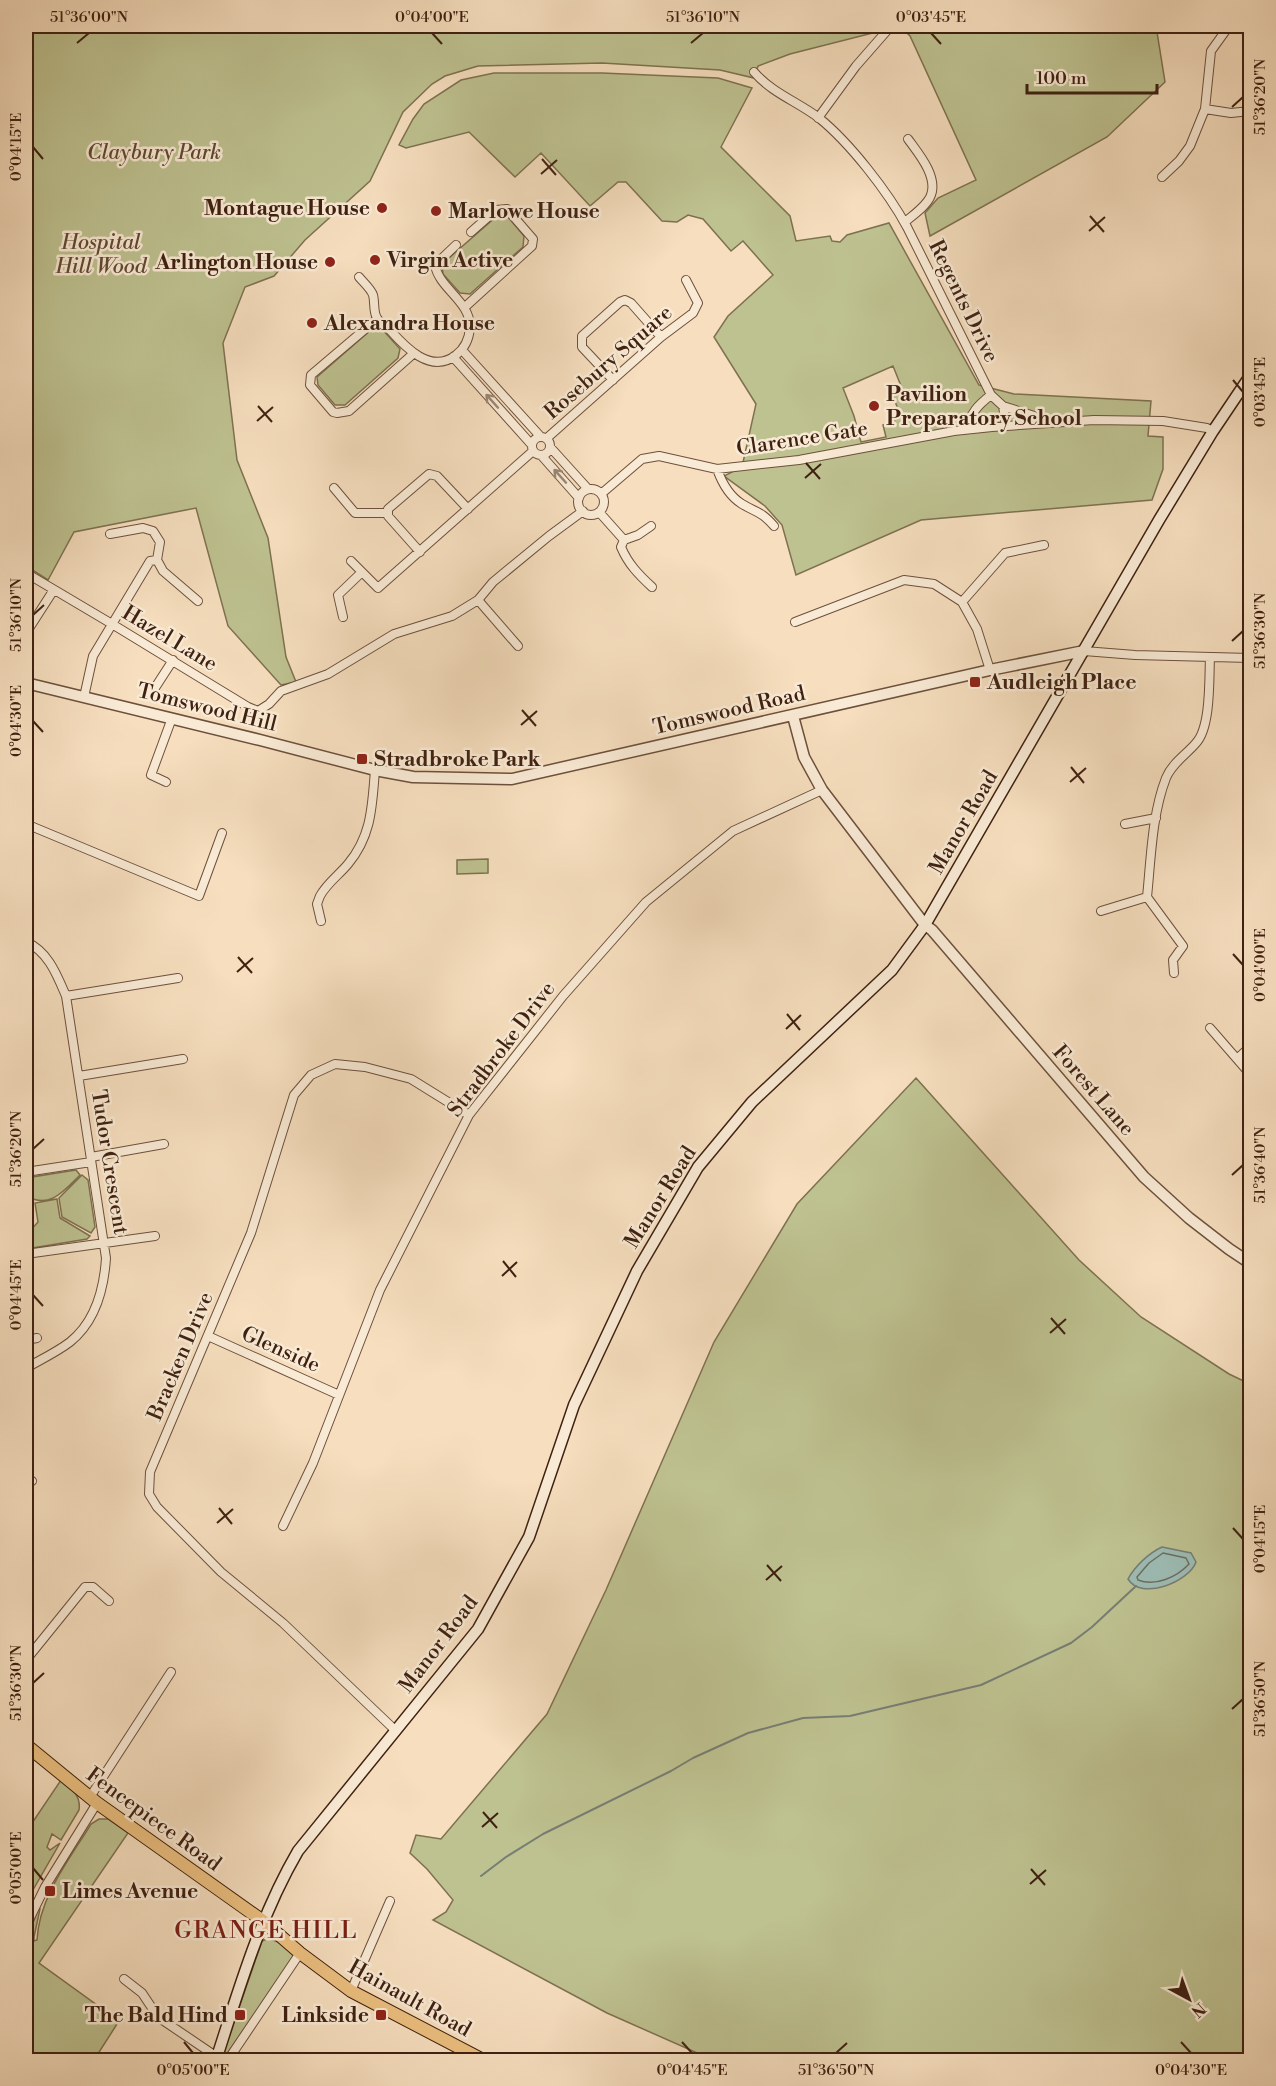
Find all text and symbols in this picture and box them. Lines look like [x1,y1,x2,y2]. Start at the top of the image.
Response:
text: 51°36'00"N [50,8,128,27]
text: 0°04'00"E [395,8,469,27]
text: 51°36'10"N [666,8,740,27]
text: 0°03'45"E [896,8,966,27]
scale bar [1027,57,1158,95]
text: 51°36'20"N [1251,59,1270,135]
text: 100 m [1036,67,1087,90]
text: 0°04'15"E [7,113,26,181]
park label: Claybury Park [87,140,221,166]
place label: Montague House [204,196,370,222]
place label: Marlowe House [448,199,600,225]
marker: Montague House [375,201,389,215]
marker: Marlowe House [429,204,443,218]
park label: Hospital Hill Wood [54,230,148,280]
street label: Regents Drive [922,236,1004,367]
place label: Virgin Active [386,248,513,274]
place label: Arlington House [154,250,318,276]
marker: Virgin Active [368,253,382,267]
marker: Arlington House [323,255,337,269]
street label: Rosebury Square [539,300,678,426]
place label: Alexandra House [323,311,495,337]
marker: Alexandra House [305,316,319,330]
text: 0°03'45"E [1251,357,1270,427]
place label: Pavilion Preparatory School [886,382,1082,432]
one-way arrow [485,394,499,409]
marker: Pavilion Preparatory School [867,399,881,413]
street label: Clarence Gate [735,416,870,462]
one-way arrow [553,469,567,484]
text: 51°36'10"N [7,578,26,652]
text: 51°36'30"N [1251,593,1270,669]
street label: Hazel Lane [117,600,222,677]
place label: Audleigh Place [986,670,1136,696]
marker: Audleigh Place [968,675,982,689]
street label: Tomswood Hill [134,678,279,738]
street label: Tomswood Road [651,681,808,741]
text: 0°04'30"E [7,685,26,757]
place label: Stradbroke Park [374,747,541,773]
marker: Stradbroke Park [355,752,369,766]
street label: Manor Road [924,766,1004,879]
text: 0°04'00"E [1251,928,1270,1002]
street label: Stradbroke Drive [442,977,561,1122]
street label: Forest Lane [1047,1040,1140,1142]
street label: Tudor Crescent [85,1088,133,1237]
text: 51°36'20"N [7,1111,26,1187]
text: 51°36'40"N [1251,1127,1270,1203]
street label: Manor Road [619,1142,703,1253]
text: 0°04'45"E [7,1259,26,1331]
street label: Bracken Drive [142,1288,220,1425]
street label: Glenside [237,1321,324,1379]
text: 0°04'15"E [1251,1505,1270,1573]
street label: Manor Road [394,1591,484,1699]
text: 51°36'30"N [7,1645,26,1721]
text: 51°36'50"N [1251,1661,1270,1737]
street label: Fencepiece Road [81,1762,226,1878]
text: 0°05'00"E [7,1831,26,1905]
place label: Limes Avenue [62,1879,198,1905]
marker: Limes Avenue [43,1884,57,1898]
district label: GRANGE HILL [174,1916,358,1946]
street label: Hainault Road [344,1954,475,2043]
north arrow [1159,1969,1219,2029]
text: N [1187,1998,1210,2021]
place label: The Bald Hind [85,2003,228,2029]
place label: Linkside [281,2003,369,2029]
marker: The Bald Hind [233,2008,247,2022]
marker: Linkside [374,2008,388,2022]
text: 0°05'00"E [156,2061,230,2080]
text: 0°04'45"E [656,2061,728,2080]
text: 51°36'50"N [798,2061,874,2080]
text: 0°04'30"E [1155,2061,1227,2080]

